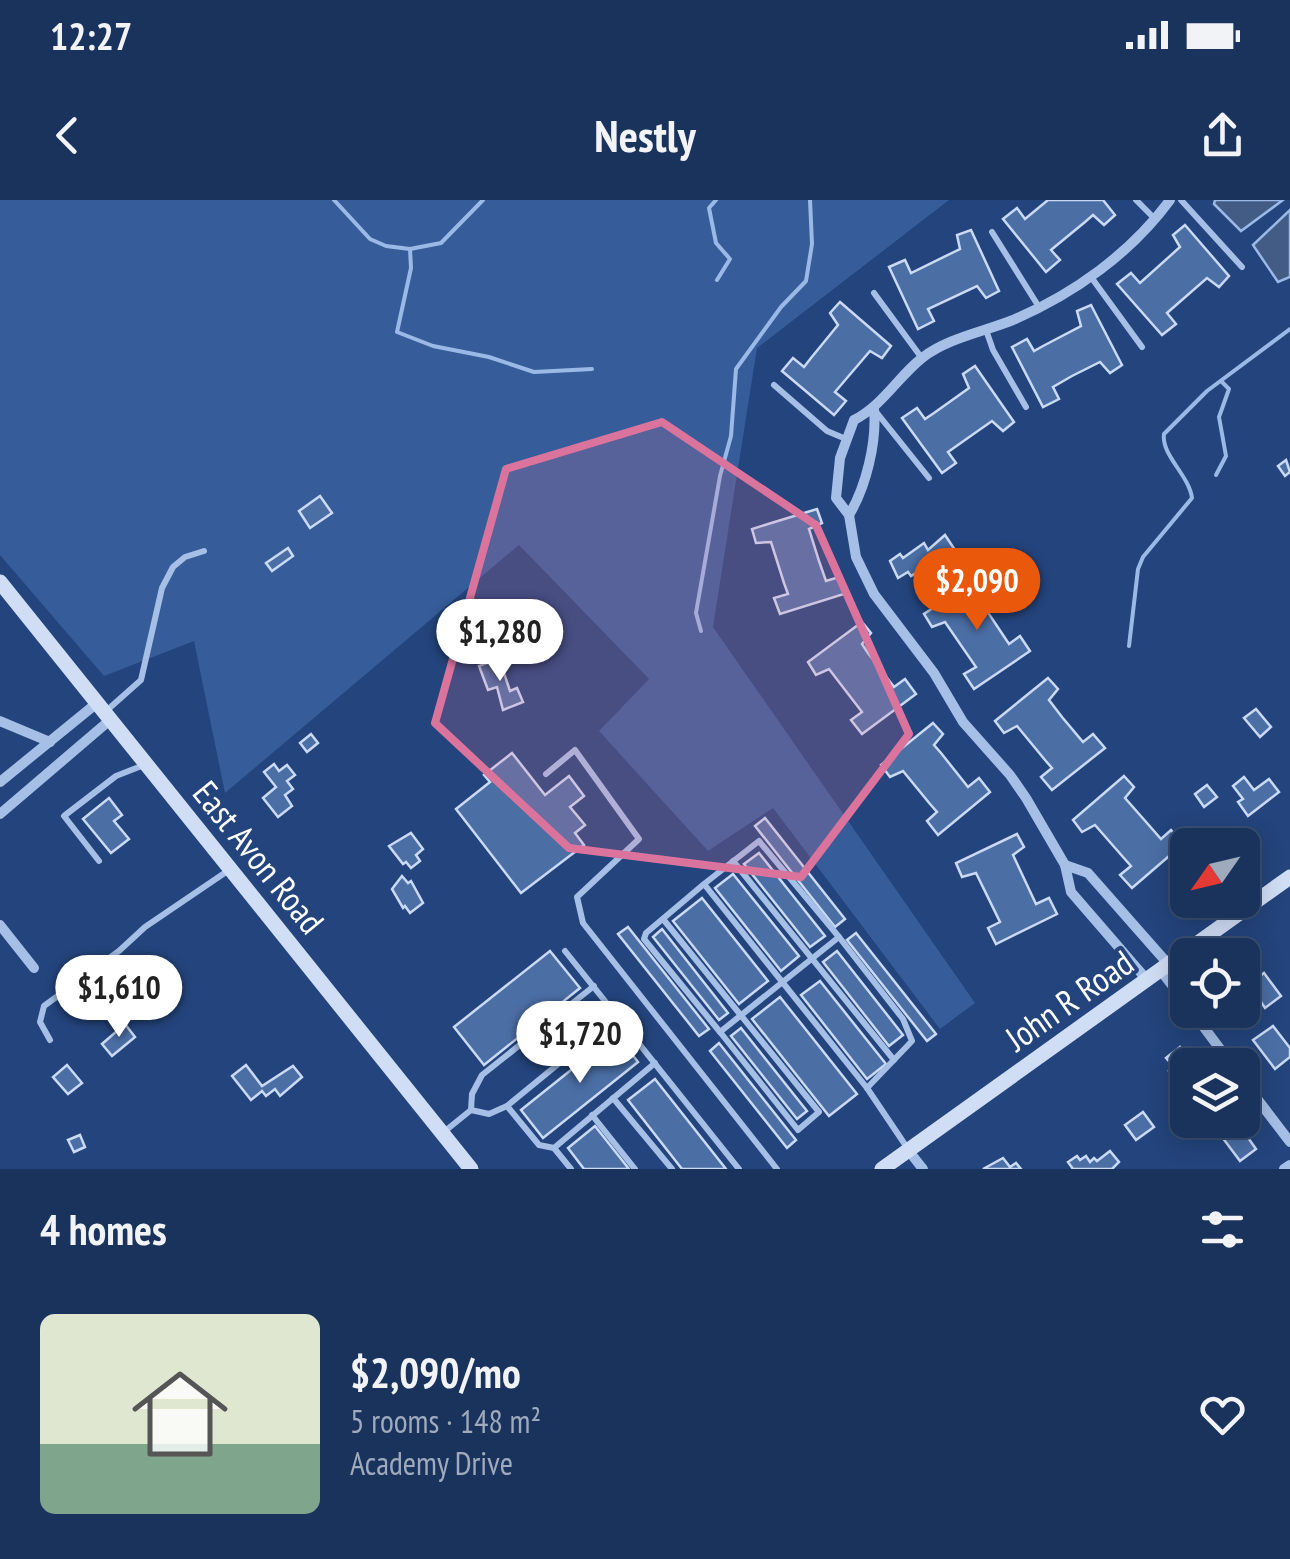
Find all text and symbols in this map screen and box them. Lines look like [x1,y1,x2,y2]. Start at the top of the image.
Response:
text: 12:27 [50,11,132,60]
text: Nestly [594,106,696,164]
icon: back [40,108,95,163]
icon: share [1195,108,1250,163]
pin: $2,090 [896,548,1058,633]
text: $2,090 [935,559,1019,601]
pin: $1,280 [419,599,581,684]
text: $1,280 [458,610,542,652]
street label: East Avon Road [183,771,335,943]
north arrow [1170,828,1260,918]
map controls [1170,828,1260,1138]
button: locate [1170,938,1260,1028]
street label: John R Road [995,939,1142,1061]
pin: $1,610 [38,955,200,1040]
text: $1,610 [77,966,161,1008]
pin: $1,720 [499,1001,661,1086]
text: $1,720 [538,1012,622,1054]
button: layers [1170,1048,1260,1138]
text: 4 homes [40,1202,167,1257]
icon: filters [1195,1202,1250,1257]
text: $2,090/mo [350,1345,521,1400]
icon: home [120,1354,240,1474]
icon: heart [1195,1387,1250,1442]
text: 5 rooms · 148 m² [350,1400,541,1442]
text: Academy Drive [350,1442,513,1484]

